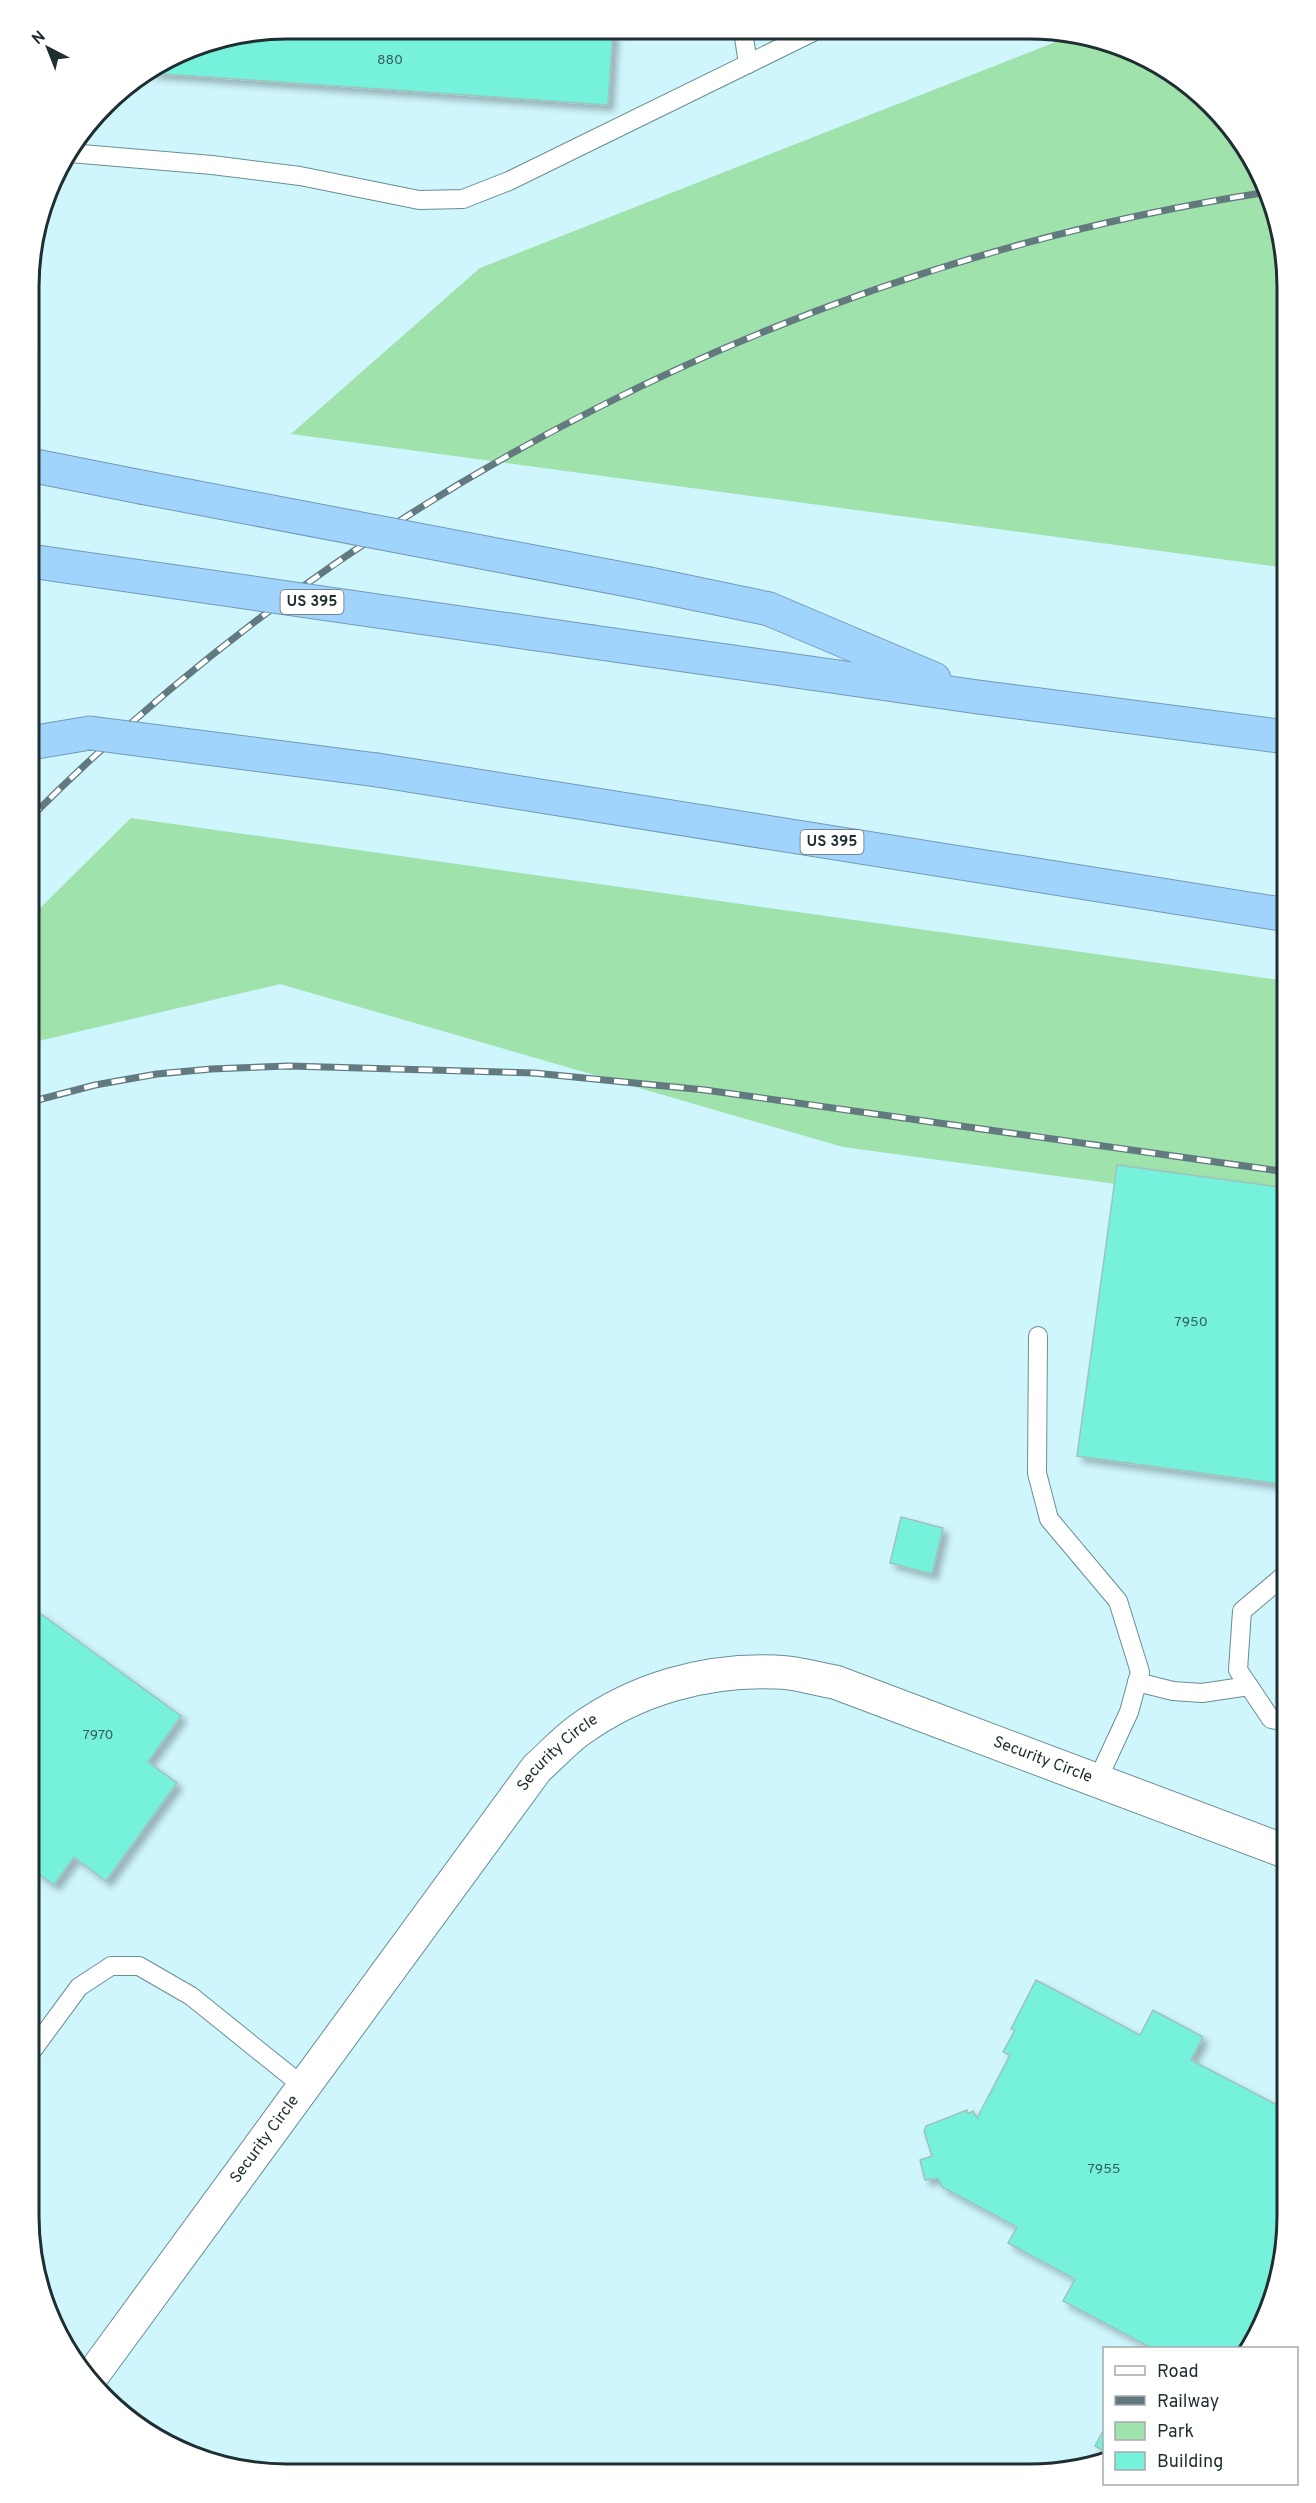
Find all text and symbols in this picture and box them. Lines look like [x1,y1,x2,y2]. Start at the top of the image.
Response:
north arrow [18,18,78,78]
text: N [28,27,50,50]
house number: 880 [377,52,403,69]
road number: US 395 [280,590,344,614]
road number: US 395 [800,830,864,854]
house number: 7950 [1174,1314,1208,1331]
street label: Security Circle [513,1710,602,1795]
house number: 7970 [82,1727,114,1744]
street label: Security Circle [990,1732,1095,1788]
street label: Security Circle [226,2091,304,2188]
house number: 7955 [1087,2161,1121,2178]
legend [1103,2347,1298,2485]
text: Road [1157,2361,1199,2384]
text: Railway [1157,2391,1219,2414]
text: Park [1157,2421,1194,2444]
text: Building [1157,2451,1223,2474]

